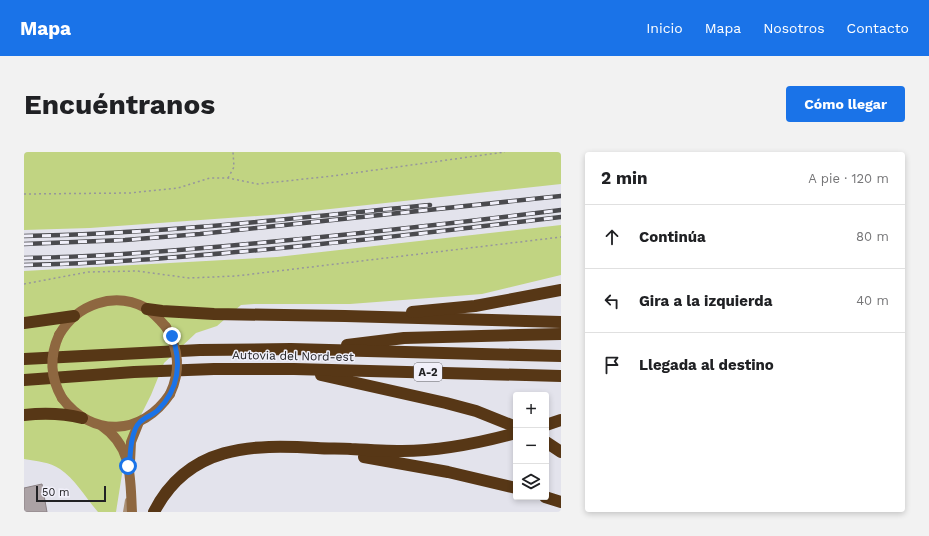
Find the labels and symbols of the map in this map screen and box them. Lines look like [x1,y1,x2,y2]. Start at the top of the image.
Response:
route end [163,327,181,345]
street label: Autovia del Nord-est [232,348,354,364]
road number: A-2 [414,363,442,381]
route start [119,457,137,475]
scale bar [36,484,106,503]

